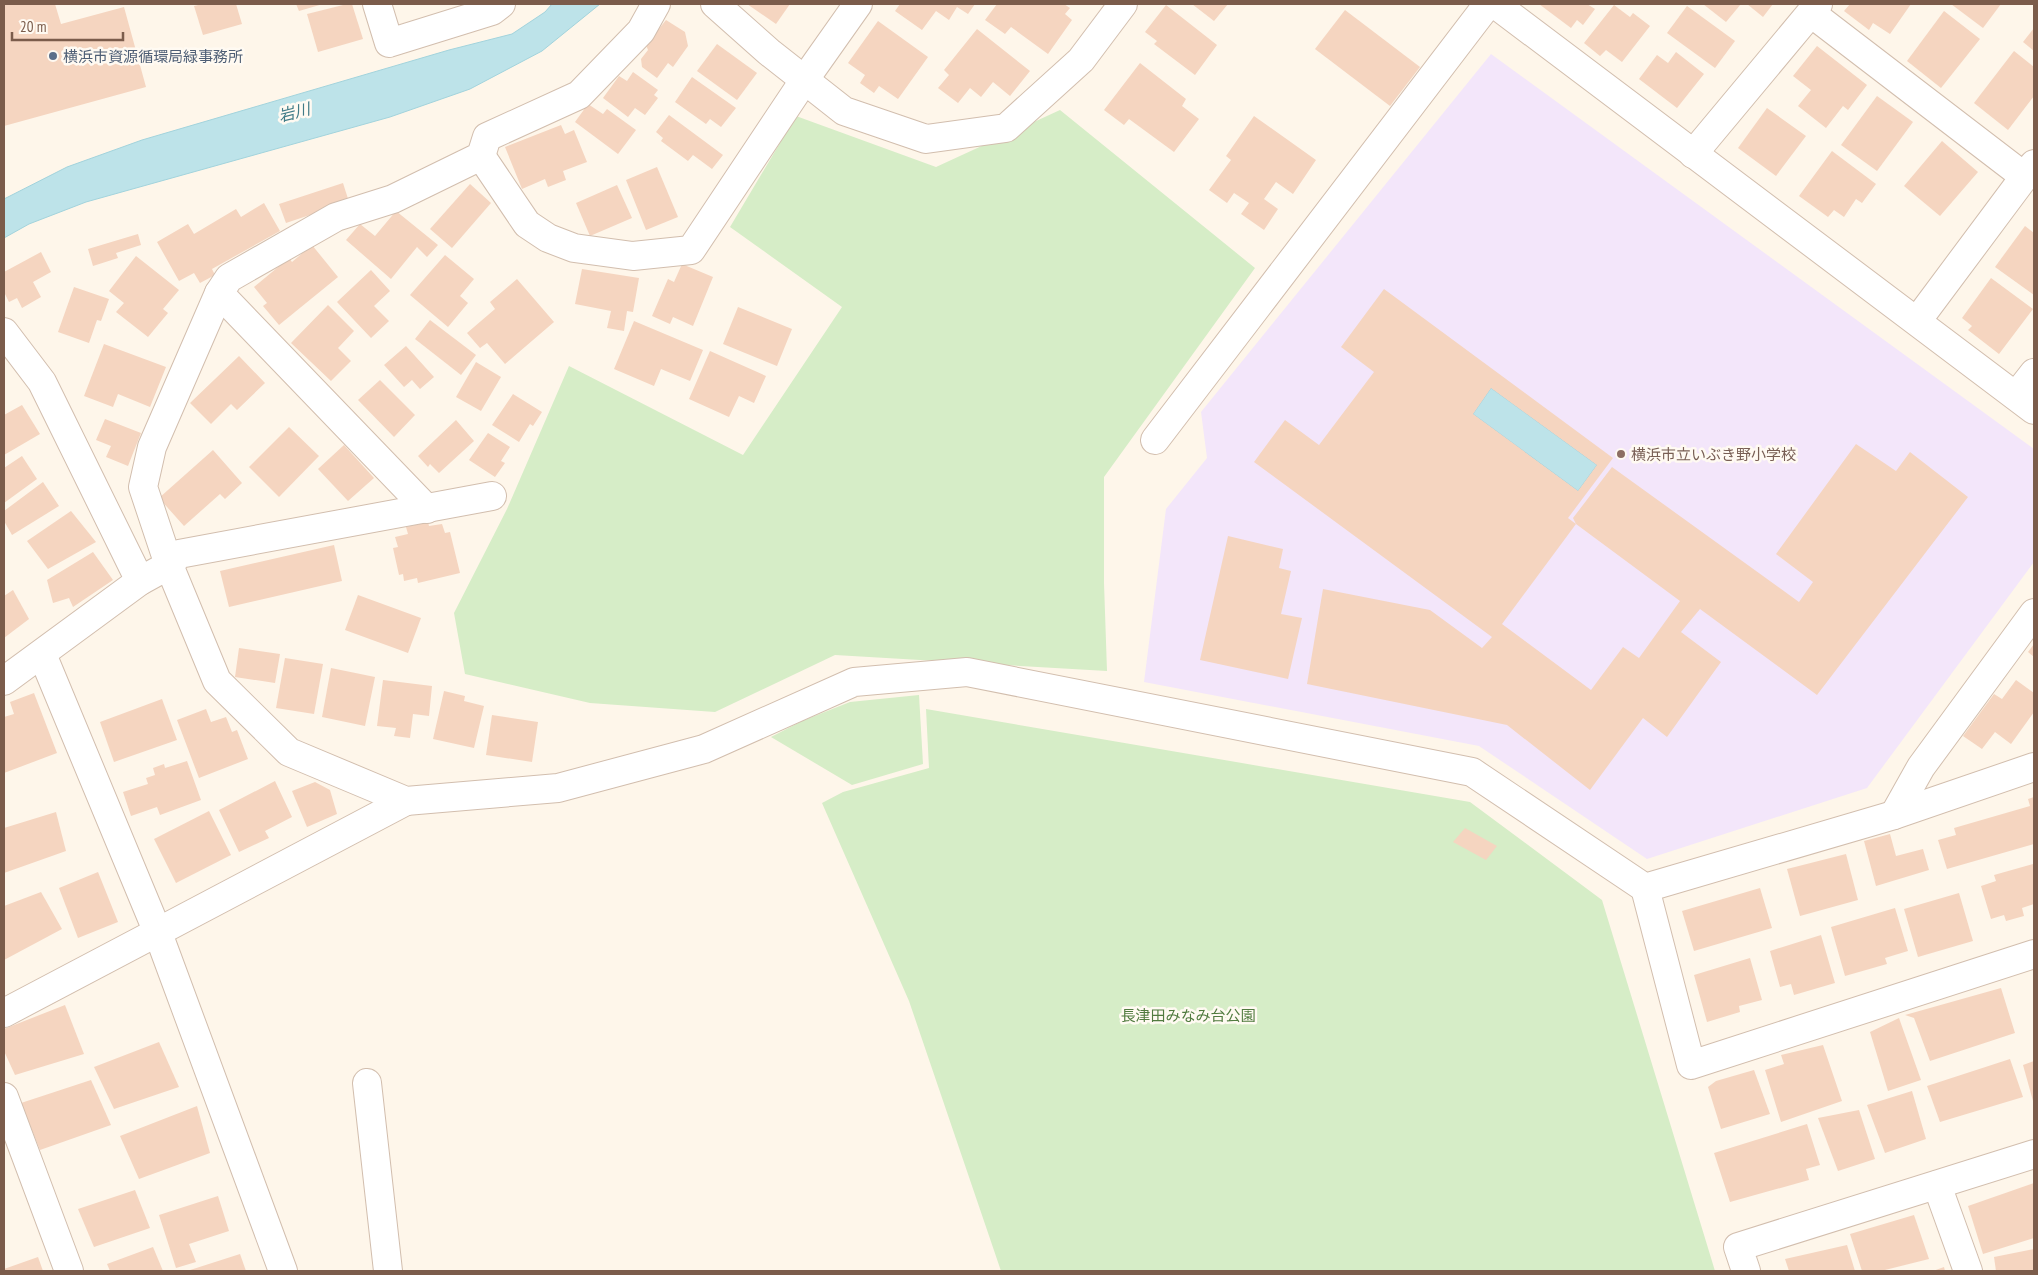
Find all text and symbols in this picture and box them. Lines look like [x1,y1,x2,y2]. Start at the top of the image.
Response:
scale bar [12,10,124,42]
text: 20 m [20,17,46,36]
place label: 横浜市資源循環局緑事務所 [63,47,243,66]
marker: 横浜市資源循環局緑事務所 [47,50,59,62]
water label: 岩川 [276,98,314,126]
place label: 横浜市立いぶき野小学校 [1631,445,1796,464]
marker: 横浜市立いぶき野小学校 [1615,448,1627,460]
park label: 長津田みなみ台公園 [1120,1006,1256,1025]

